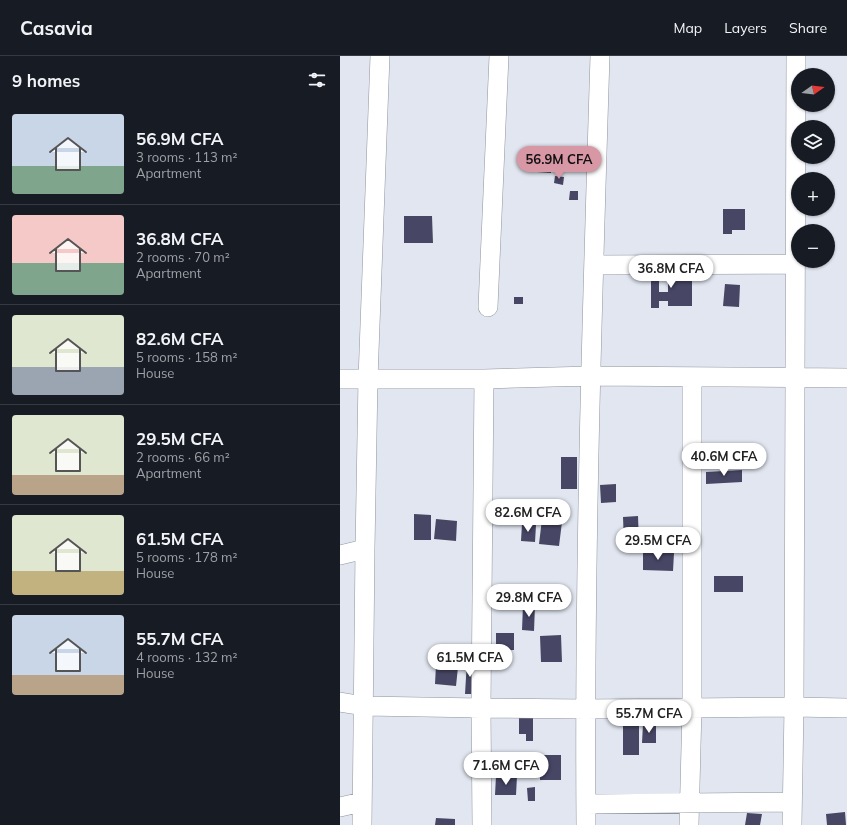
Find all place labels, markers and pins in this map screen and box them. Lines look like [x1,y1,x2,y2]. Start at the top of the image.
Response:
pin: 56.9M CFA [513,146,605,180]
pin: 36.8M CFA [625,255,717,289]
pin: 40.6M CFA [678,443,770,477]
pin: 82.6M CFA [482,499,574,533]
pin: 29.5M CFA [612,527,704,561]
pin: 29.8M CFA [483,584,575,618]
pin: 61.5M CFA [424,644,516,678]
pin: 55.7M CFA [603,700,695,734]
pin: 71.6M CFA [460,752,552,786]

